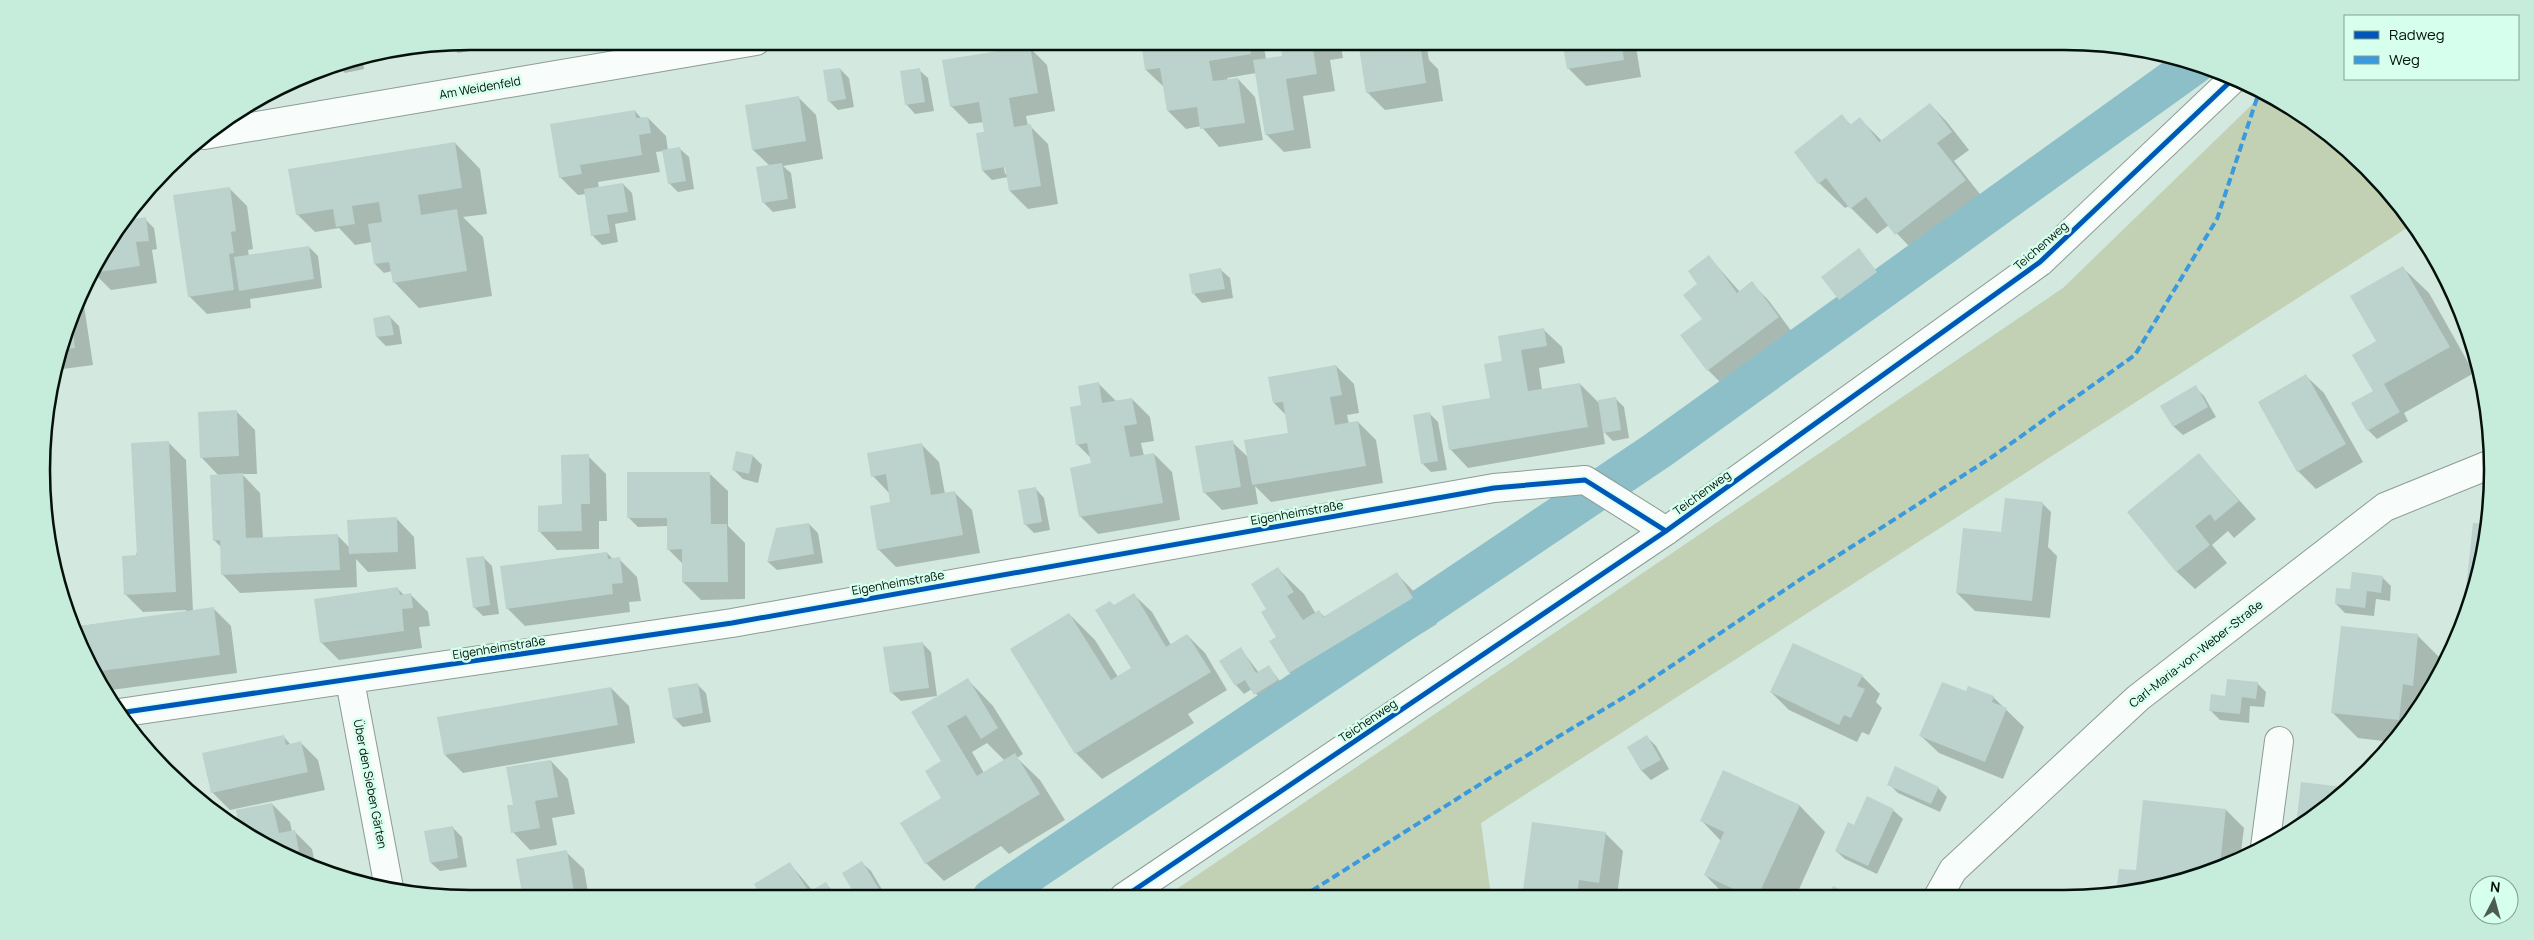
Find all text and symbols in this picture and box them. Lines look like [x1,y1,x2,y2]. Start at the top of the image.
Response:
legend [2344,15,2519,80]
text: Radweg [2389,24,2445,45]
text: Weg [2389,49,2420,70]
street label: Am Weidenfeld [438,72,522,103]
street label: Teichenweg [2010,217,2071,274]
street label: Teichenweg [1670,466,1734,519]
street label: Eigenheimstraße [1249,496,1345,529]
street label: Eigenheimstraße [850,566,946,599]
street label: Carl-Maria-von-Weber-Straße [2125,596,2266,711]
street label: Eigenheimstraße [451,632,547,663]
street label: Teichenweg [1335,695,1400,746]
street label: Über den Sieben Gärten [350,718,391,850]
north arrow [2469,875,2519,925]
text: N [2489,877,2501,897]

